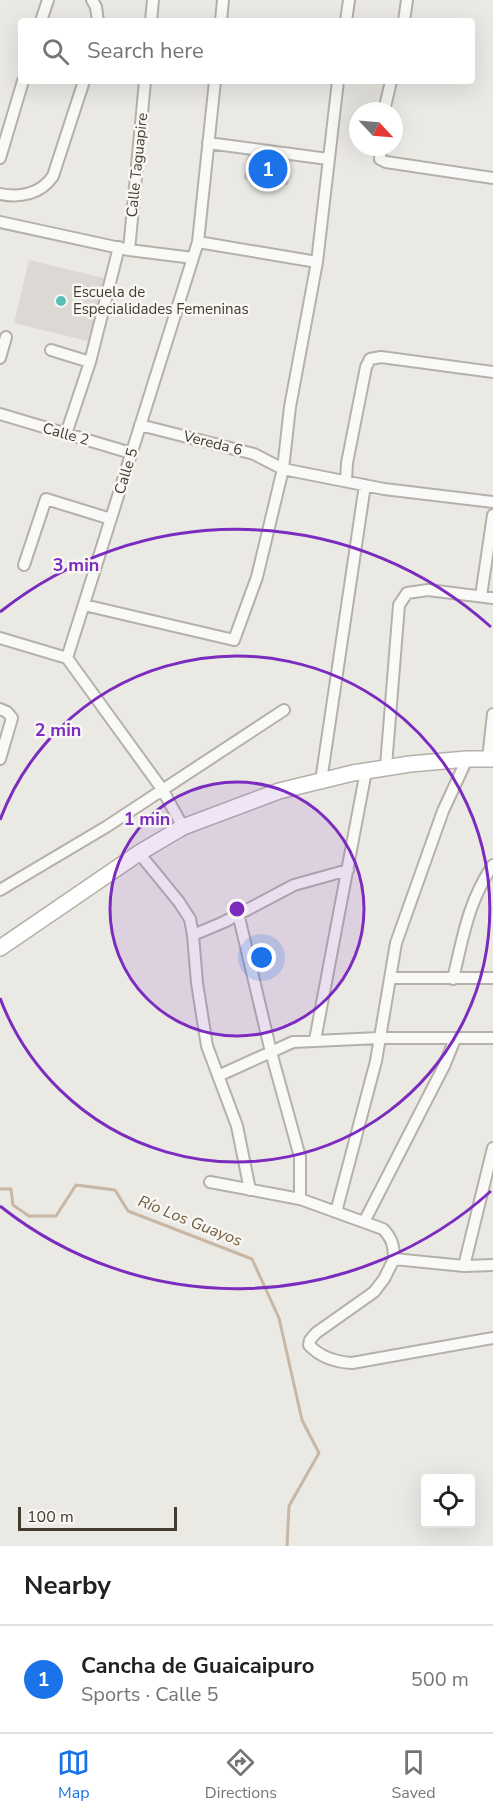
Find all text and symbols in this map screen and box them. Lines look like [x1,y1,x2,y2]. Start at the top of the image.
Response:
search box [18,18,475,84]
icon: search [39,35,72,68]
text: Search here [87,36,204,66]
north arrow [349,102,403,156]
street label: Calle Taguapire [122,112,152,218]
pin: 1 [248,146,288,192]
place label: Escuela de Especialidades Femeninas [73,282,249,319]
marker: Escuela de Especialidades Femeninas [54,294,68,308]
street label: Calle 2 [40,418,92,450]
street label: Vereda 6 [180,426,245,460]
street label: Calle 5 [109,445,143,497]
text: 3 min [53,553,99,577]
text: 2 min [35,718,81,742]
text: 1 min [124,807,170,831]
centre of rings [227,899,247,919]
your location [247,943,276,972]
water label: Río Los Guayos [135,1190,246,1252]
map controls [421,1474,475,1528]
button: locate [421,1474,475,1528]
scale bar [18,1504,177,1532]
text: 100 m [27,1506,74,1528]
text: Nearby [24,1568,111,1603]
text: Cancha de Guaicaipuro [81,1651,314,1681]
text: 1 [38,1666,50,1693]
text: 500 m [411,1666,469,1693]
text: Sports · Calle 5 [81,1681,218,1708]
tab: Map [57,1746,90,1804]
tab: Directions [205,1746,277,1804]
tab: Saved [392,1746,436,1804]

